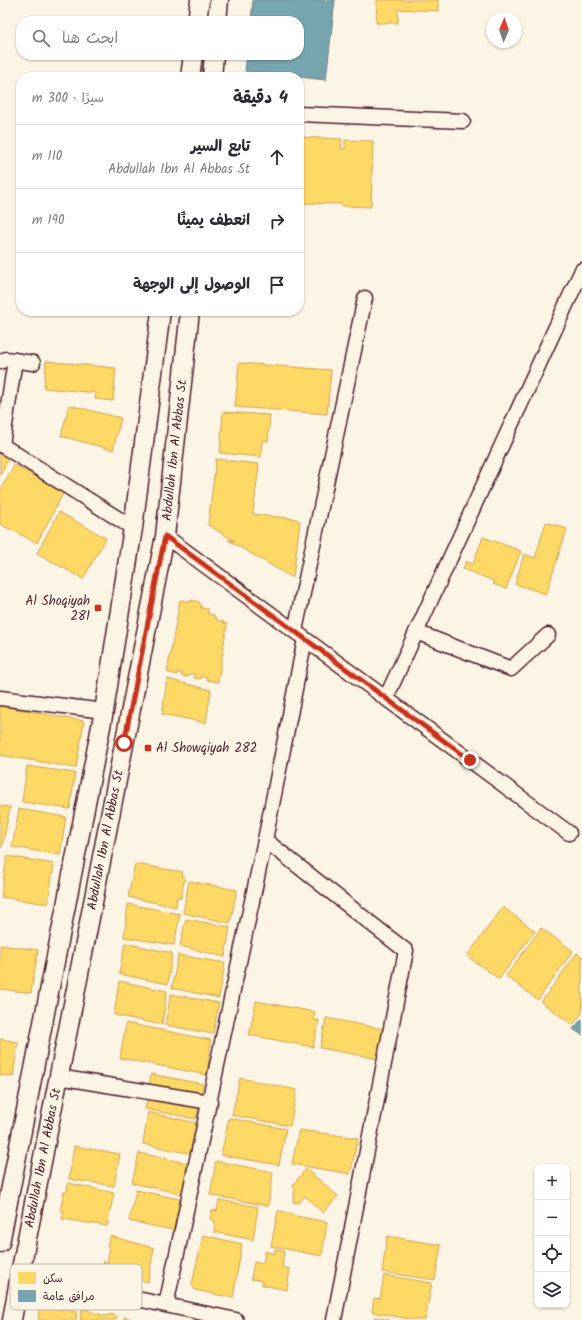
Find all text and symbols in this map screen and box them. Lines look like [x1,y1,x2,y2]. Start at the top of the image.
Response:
north arrow [486,12,522,48]
search box [16,16,304,60]
icon: search [30,27,52,49]
text: ابحث هنا [62,27,118,51]
text: 4 دقيقة [233,85,288,112]
text: سيرًا · 300 m [32,88,104,109]
text: تابع السير [191,135,250,159]
text: 110 m [32,146,62,167]
icon: ahead [266,146,288,168]
text: Abdullah Ibn Al Abbas St [108,159,250,180]
text: انعطف يمينًا [177,209,250,233]
text: 190 m [32,210,65,231]
icon: right [266,210,288,232]
text: الوصول إلى الوجهة [133,273,250,297]
icon: arrive [266,274,288,296]
street label: Abdullah Ibn Al Abbas St [156,378,193,522]
place label: Al Shoqiyah 281 [26,591,90,627]
marker: Al Shoqiyah 281 [93,603,103,613]
route start [115,734,133,752]
place label: Al Showqiyah 282 [156,738,257,759]
marker: Al Showqiyah 282 [143,743,153,753]
route end [461,751,479,769]
street label: Abdullah Ibn Al Abbas St [81,767,129,912]
street label: Abdullah Ibn Al Abbas St [19,1085,67,1230]
map controls [534,1164,570,1308]
button: + [534,1164,570,1200]
button: − [534,1200,570,1236]
button: locate [534,1236,570,1272]
legend [10,1264,142,1310]
text: سكن [43,1270,63,1288]
button: layers [534,1272,570,1308]
text: مرافق عامة [43,1288,95,1306]

